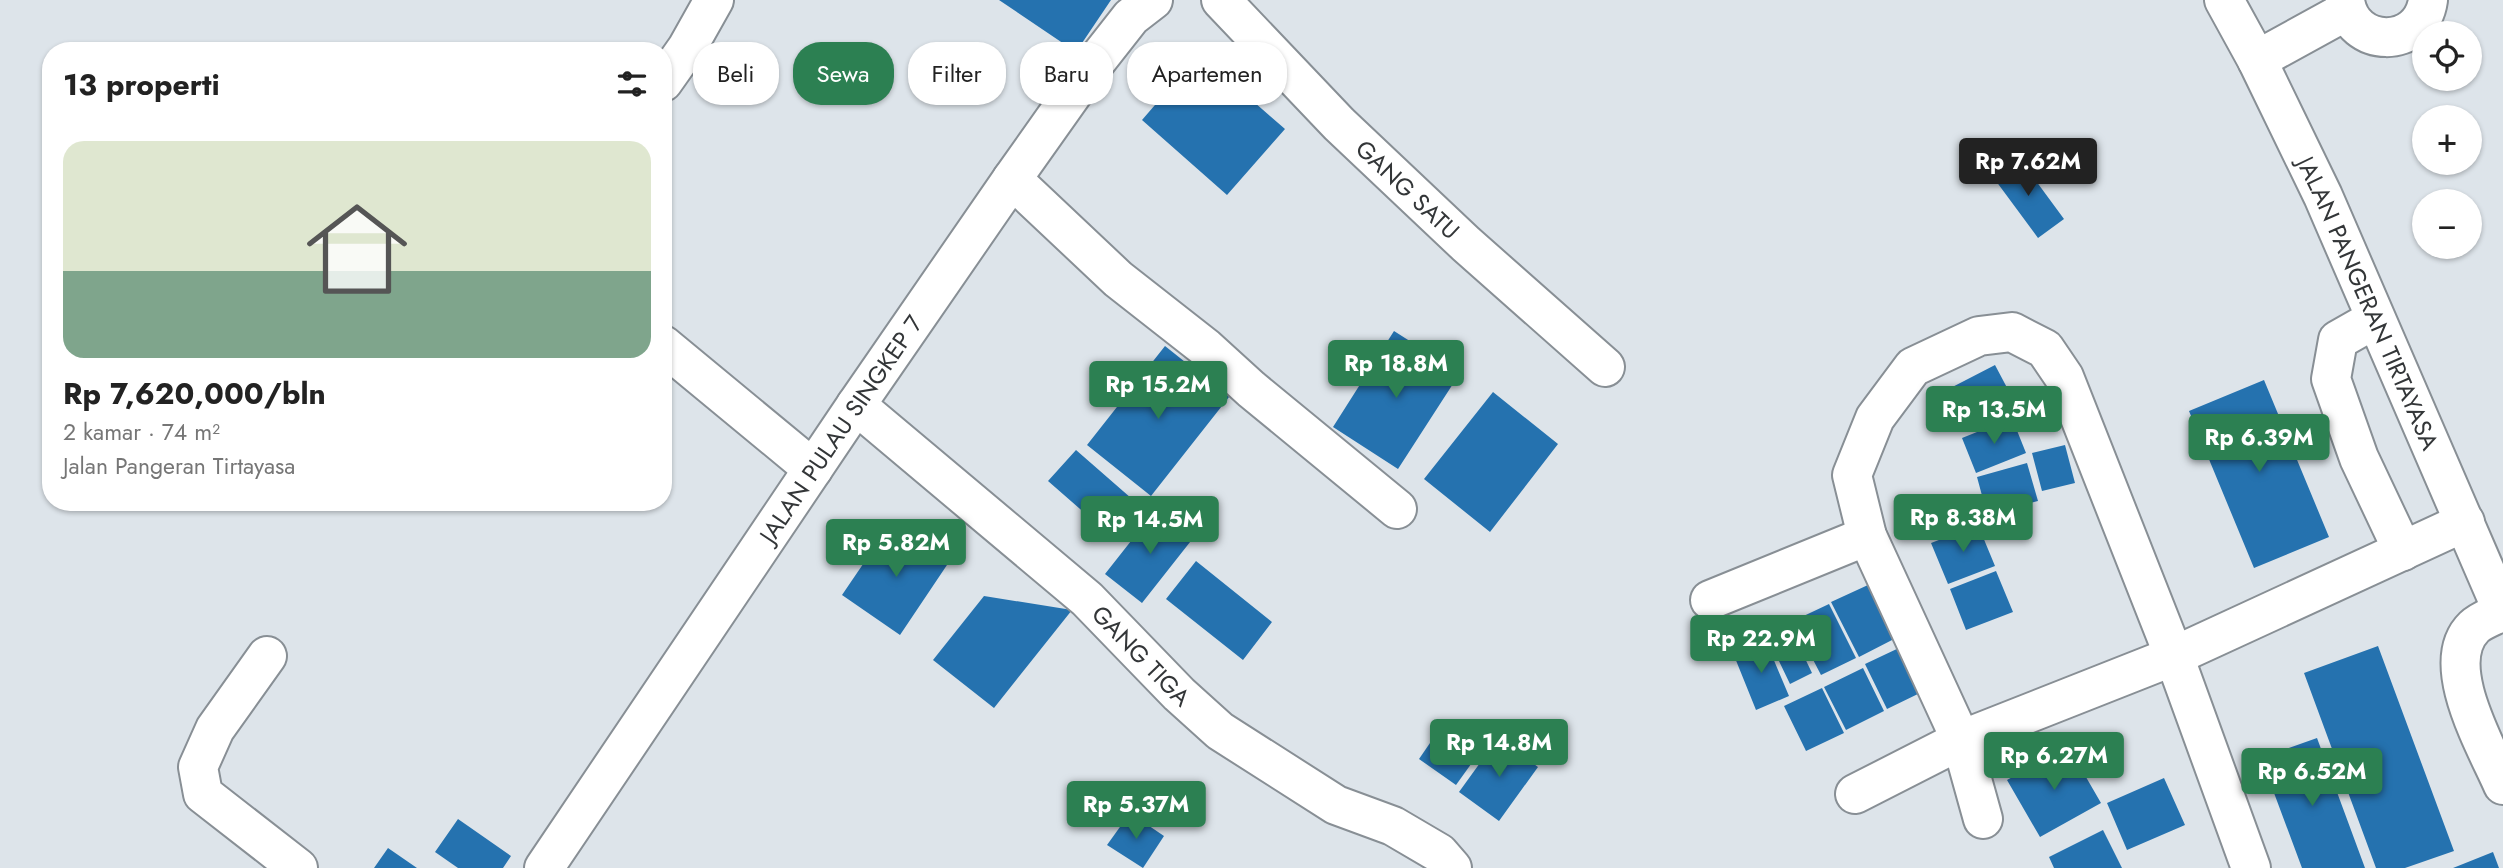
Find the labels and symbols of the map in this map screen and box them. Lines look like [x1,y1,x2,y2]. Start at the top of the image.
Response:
street label: GANG SATU [1348,131,1468,247]
pin: Rp 7.62M [1956,138,2100,198]
street label: JALAN PANGERAN TIRTAYASA [2288,148,2448,455]
street label: JALAN PULAU SINGKEP 7 [749,308,931,552]
pin: Rp 18.8M [1324,340,1468,400]
pin: Rp 15.2M [1086,362,1230,421]
pin: Rp 13.5M [1922,386,2066,446]
pin: Rp 6.39M [2187,414,2331,474]
pin: Rp 8.38M [1891,494,2035,554]
pin: Rp 14.5M [1078,496,1222,556]
pin: Rp 5.82M [824,520,968,579]
street label: GANG TIGA [1084,597,1199,714]
pin: Rp 22.9M [1689,616,1833,675]
pin: Rp 14.8M [1427,720,1571,779]
pin: Rp 6.27M [1982,732,2126,792]
pin: Rp 6.52M [2240,748,2384,808]
pin: Rp 5.37M [1064,782,1208,841]

